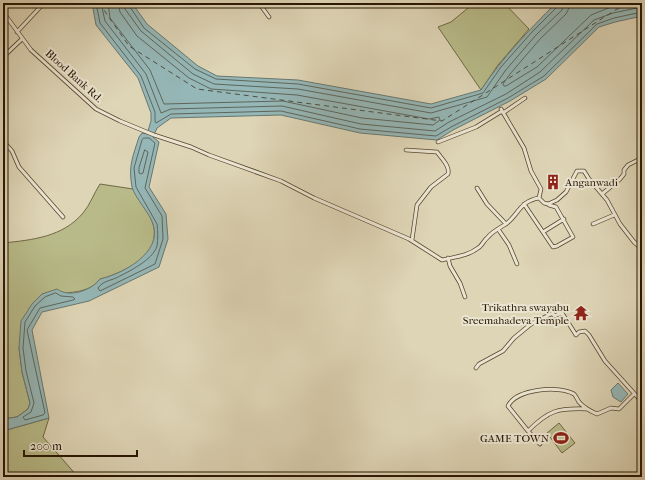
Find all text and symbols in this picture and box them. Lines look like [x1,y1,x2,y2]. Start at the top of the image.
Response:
street label: Blood Bank Rd. [43,47,105,105]
building icon: Anganwadi [544,173,562,191]
place label: Anganwadi [564,176,619,189]
place label: Trikathra swayabu Sreemahadeva Temple [463,301,570,327]
temple icon: Trikathra swayabu Sreemahadeva Temple [572,304,590,322]
sports icon: GAME TOWN [552,429,570,447]
scale bar [24,432,137,458]
place label: GAME TOWN [480,432,550,445]
text: 200 m [30,439,62,453]

